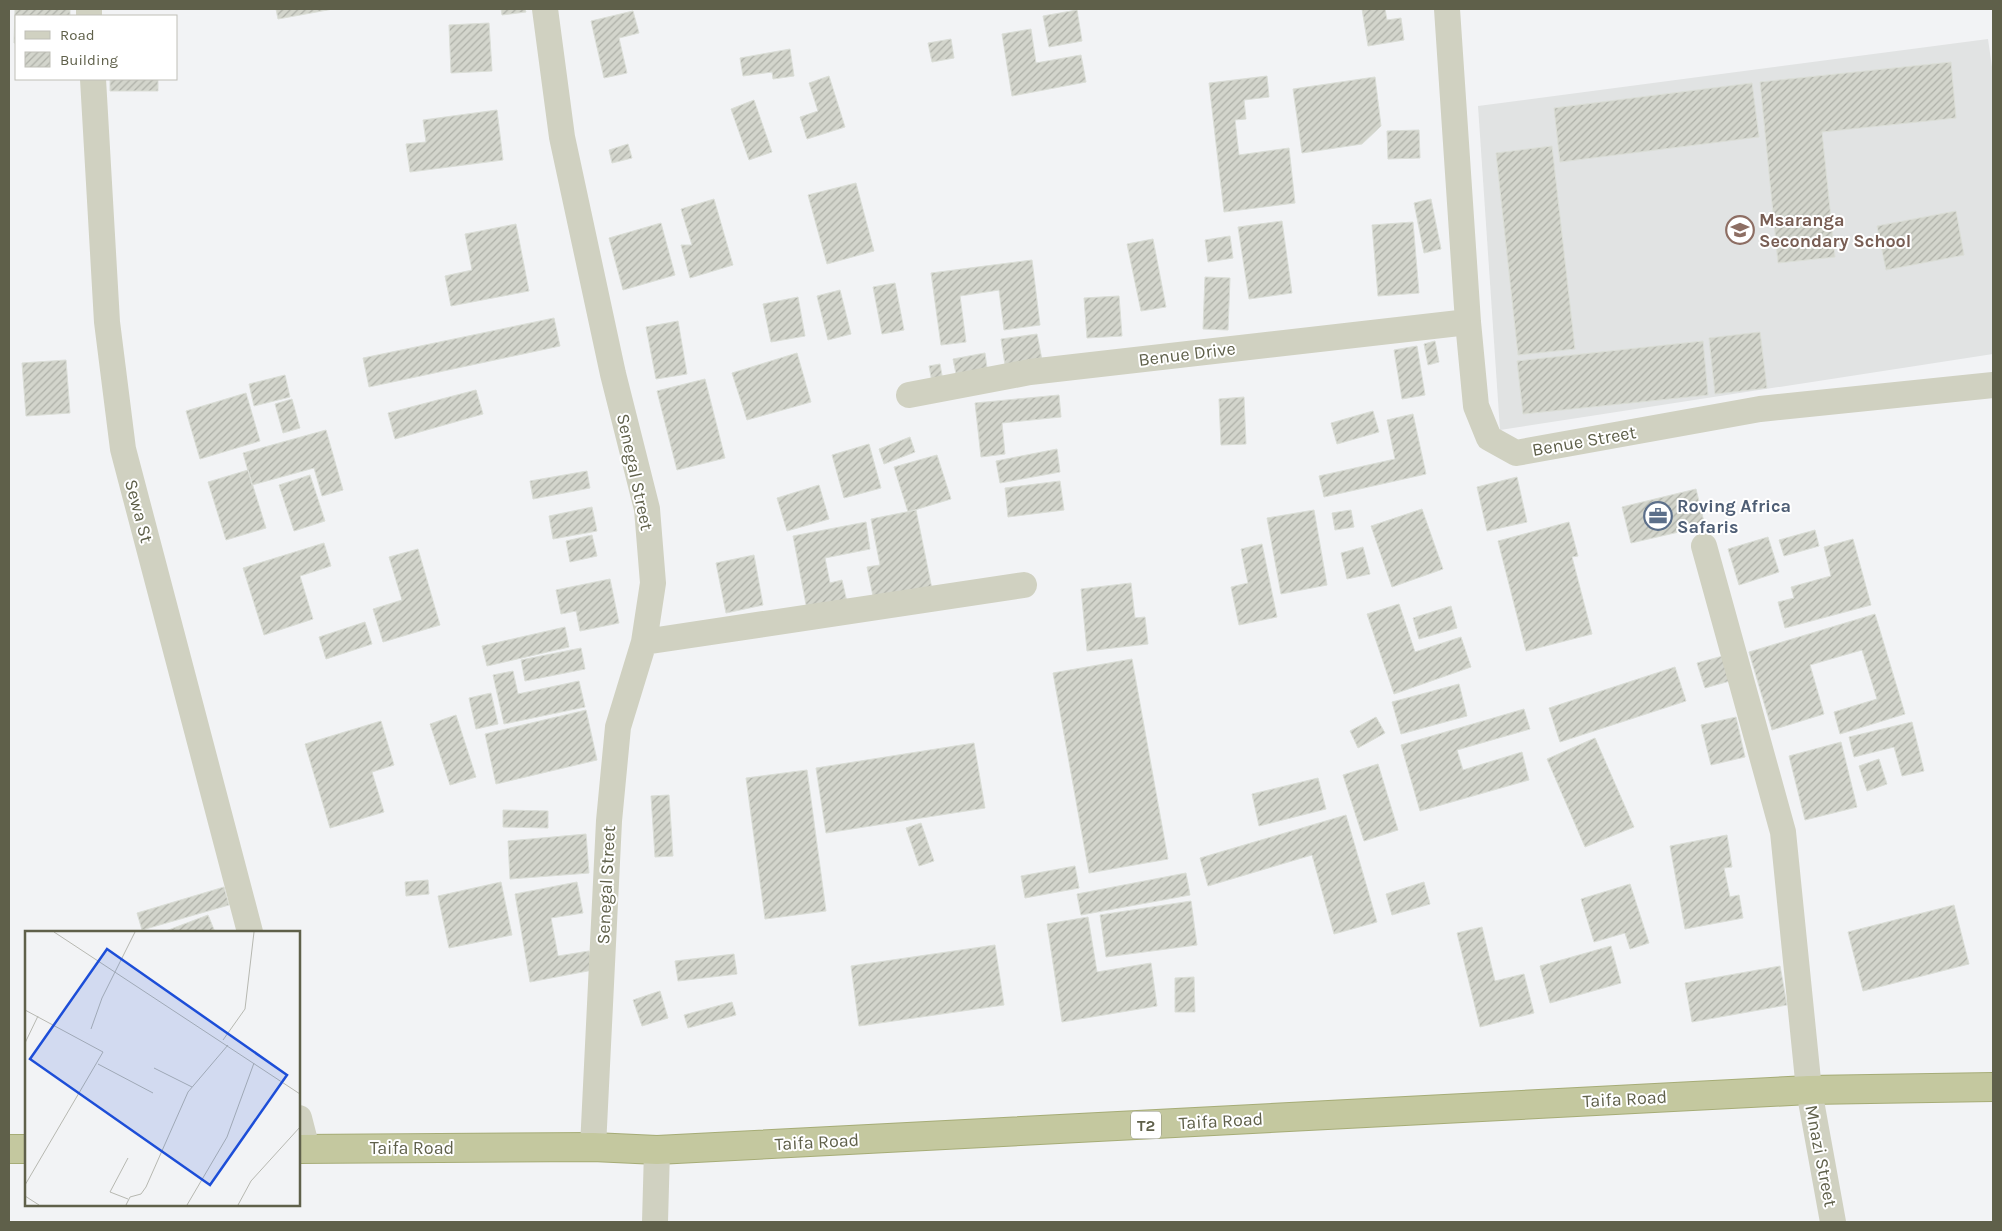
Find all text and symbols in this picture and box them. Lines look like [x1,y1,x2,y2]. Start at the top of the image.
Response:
legend [15,15,178,80]
text: Road [60,26,95,44]
text: Building [60,51,118,69]
place label: Msaranga Secondary School [1759,209,1911,252]
school or university icon: Msaranga Secondary School [1725,215,1755,245]
street label: Benue Drive [1137,337,1237,371]
street label: Senegal Street [612,411,658,533]
street label: Benue Street [1530,421,1638,461]
street label: Sewa St [120,477,158,545]
place label: Roving Africa Safaris [1677,495,1791,538]
office icon: Roving Africa Safaris [1643,501,1673,531]
street label: Senegal Street [592,825,620,945]
inset map [25,931,300,1206]
street label: Taifa Road [1582,1086,1668,1112]
street label: Mnazi Street [1800,1103,1842,1209]
street label: Taifa Road [1178,1108,1264,1134]
road number: T2 [1131,1112,1161,1138]
street label: Taifa Road [774,1129,860,1155]
street label: Taifa Road [370,1137,454,1159]

